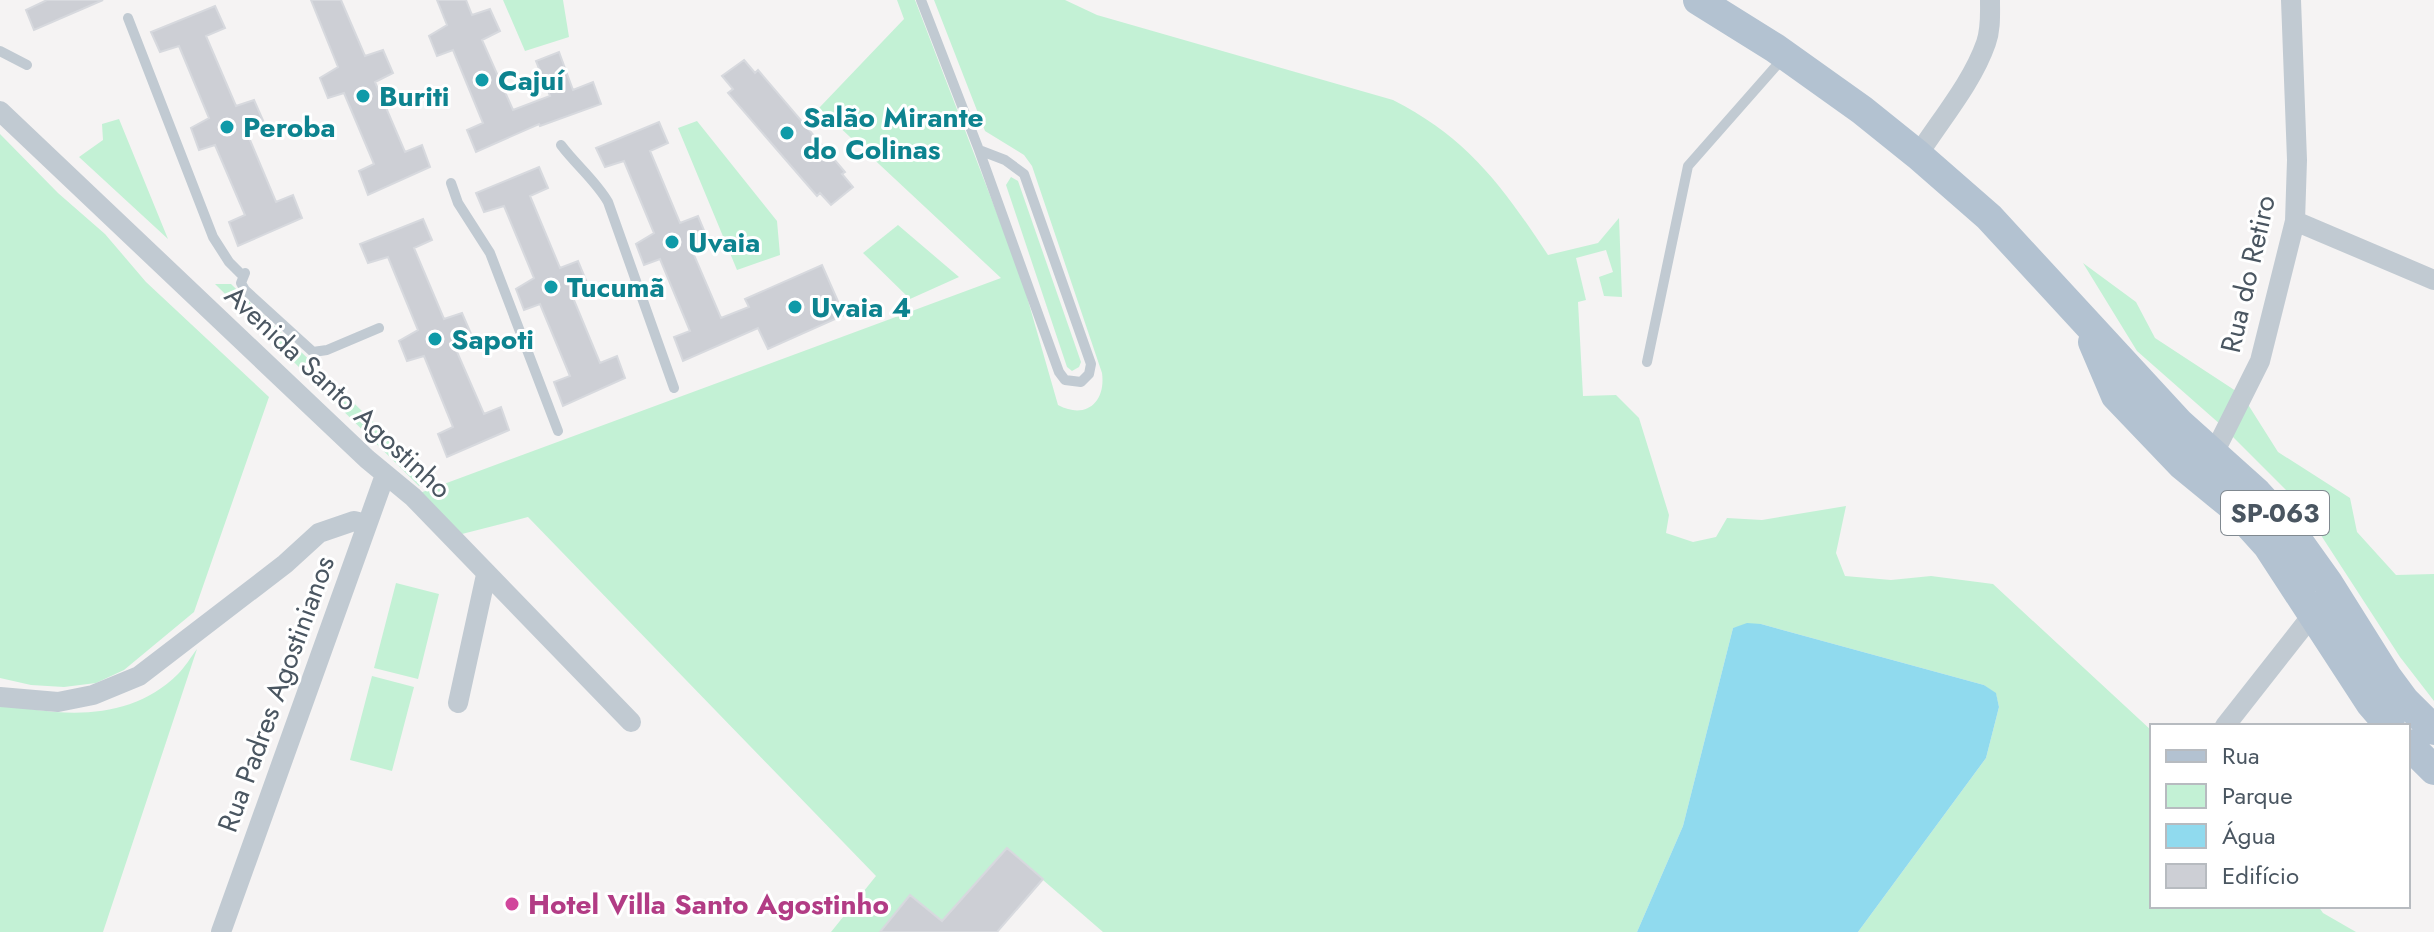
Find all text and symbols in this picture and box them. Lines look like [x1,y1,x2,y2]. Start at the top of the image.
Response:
place label: Cajuí [498,60,565,101]
marker: Cajuí [473,71,491,89]
place label: Buriti [379,76,450,117]
marker: Buriti [354,87,372,105]
place label: Salão Mirante do Colinas [803,97,984,170]
place label: Peroba [243,107,336,148]
marker: Peroba [218,118,236,136]
marker: Salão Mirante do Colinas [778,124,796,142]
street label: Rua do Retiro [2210,191,2286,357]
place label: Uvaia [688,222,760,263]
marker: Uvaia [663,233,681,251]
place label: Tucumã [567,267,665,308]
street label: Avenida Santo Agostinho [215,276,461,508]
marker: Tucumã [542,278,560,296]
place label: Uvaia 4 [811,287,911,328]
marker: Uvaia 4 [786,298,804,316]
place label: Sapoti [451,319,534,360]
marker: Sapoti [426,330,444,348]
road number: SP-063 [2221,491,2329,535]
street label: Rua Padres Agostinianos [207,550,345,838]
legend [2150,724,2410,908]
text: Rua [2222,738,2260,773]
text: Parque [2222,778,2293,813]
text: Água [2222,818,2276,853]
text: Edifício [2222,858,2299,893]
place label: Hotel Villa Santo Agostinho [528,884,889,925]
marker: Hotel Villa Santo Agostinho [503,895,521,913]

